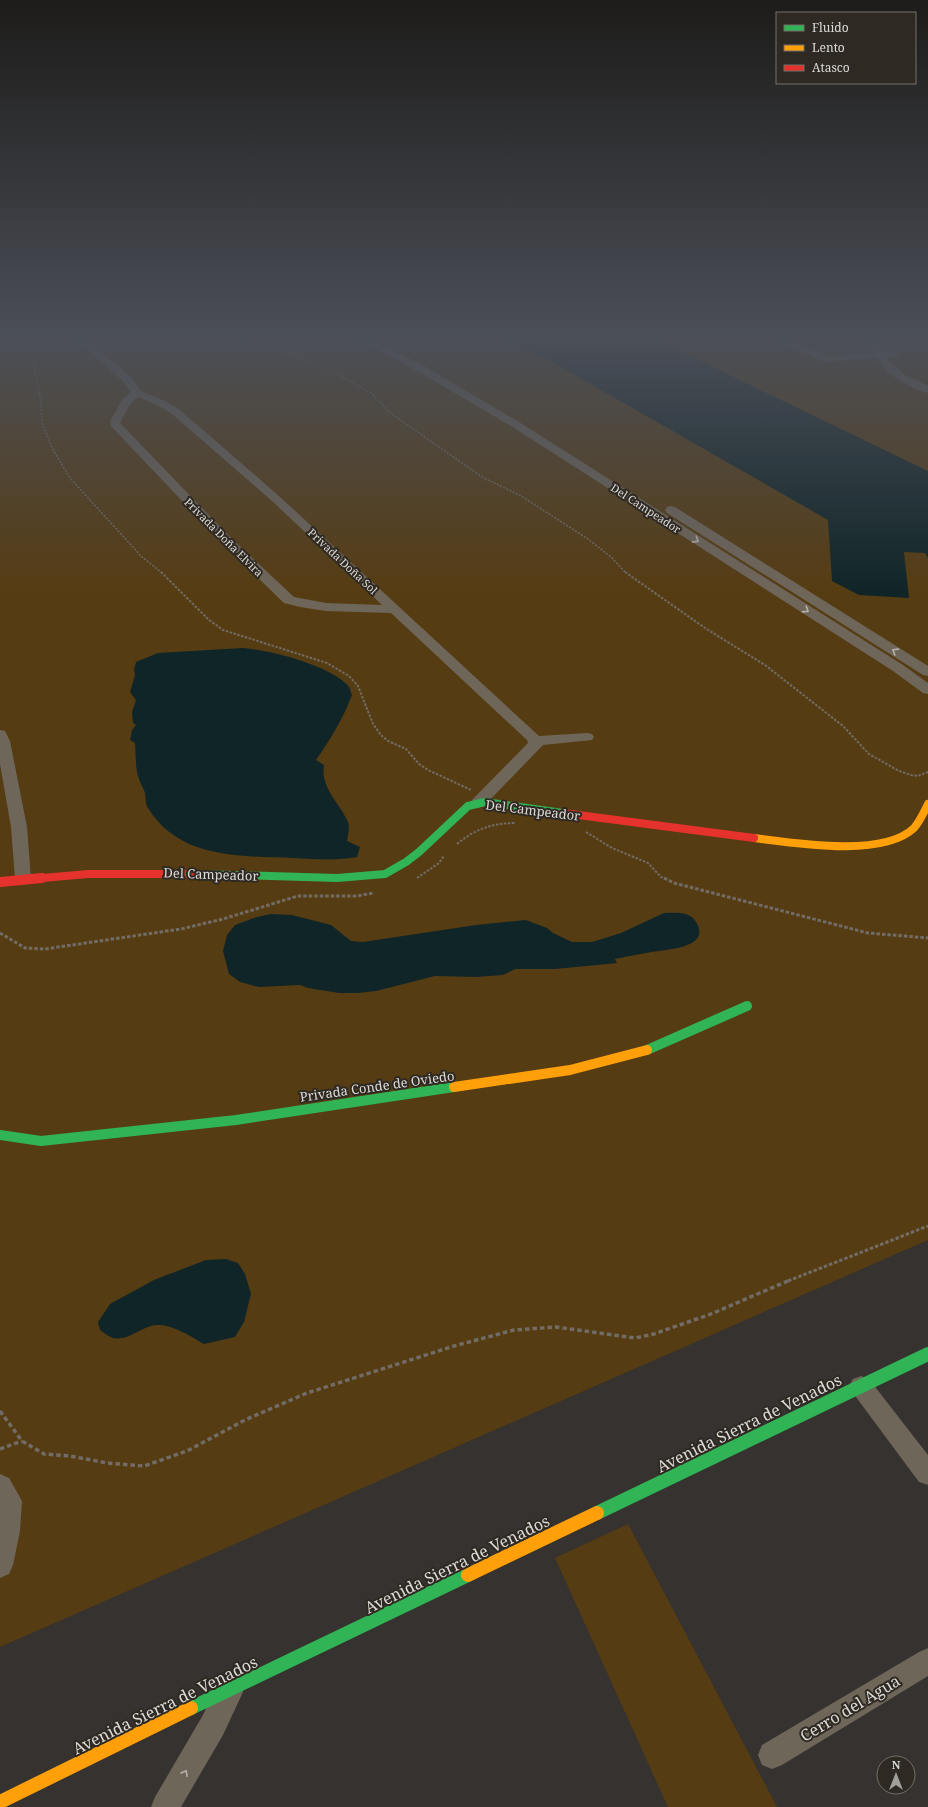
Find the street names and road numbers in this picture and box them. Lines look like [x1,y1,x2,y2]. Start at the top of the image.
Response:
street label: Del Campeador [608,480,685,537]
street label: Privada Doña Elvira [181,494,267,580]
street label: Privada Doña Sol [305,525,381,598]
street label: Del Campeador [485,795,581,825]
street label: Del Campeador [163,863,259,885]
street label: Privada Conde de Oviedo [299,1066,455,1106]
street label: Avenida Sierra de Venados [653,1369,845,1477]
street label: Avenida Sierra de Venados [361,1510,553,1618]
street label: Avenida Sierra de Venados [69,1651,261,1759]
street label: Cerro del Agua [796,1669,904,1747]

